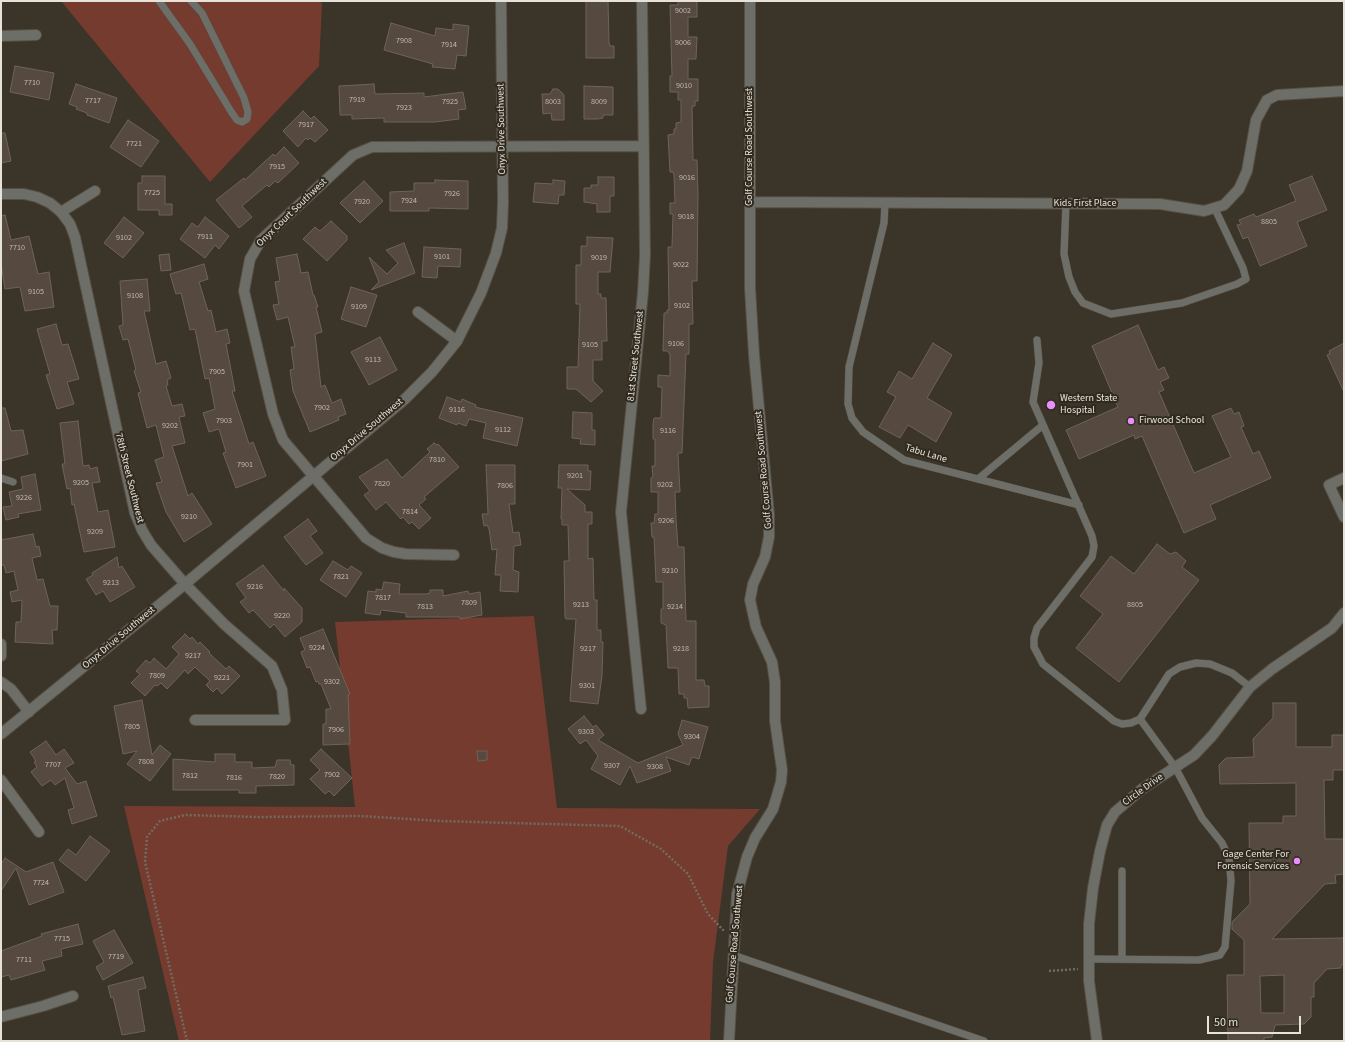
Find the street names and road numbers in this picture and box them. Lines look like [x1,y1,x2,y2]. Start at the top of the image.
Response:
street label: Onyx Drive Southwest [495,83,509,175]
street label: Golf Course Road Southwest [744,88,756,206]
street label: Onyx Court Southwest [254,176,330,250]
street label: Kids First Place [1054,198,1116,210]
street label: 81st Street Southwest [625,310,647,402]
street label: Onyx Drive Southwest [328,396,406,464]
street label: Golf Course Road Southwest [753,411,775,529]
street label: 78th Street Southwest [112,432,146,524]
street label: Tabu Lane [904,442,948,466]
street label: Onyx Drive Southwest [80,604,158,672]
street label: Circle Drive [1120,771,1166,809]
street label: Golf Course Road Southwest [724,885,746,1003]

